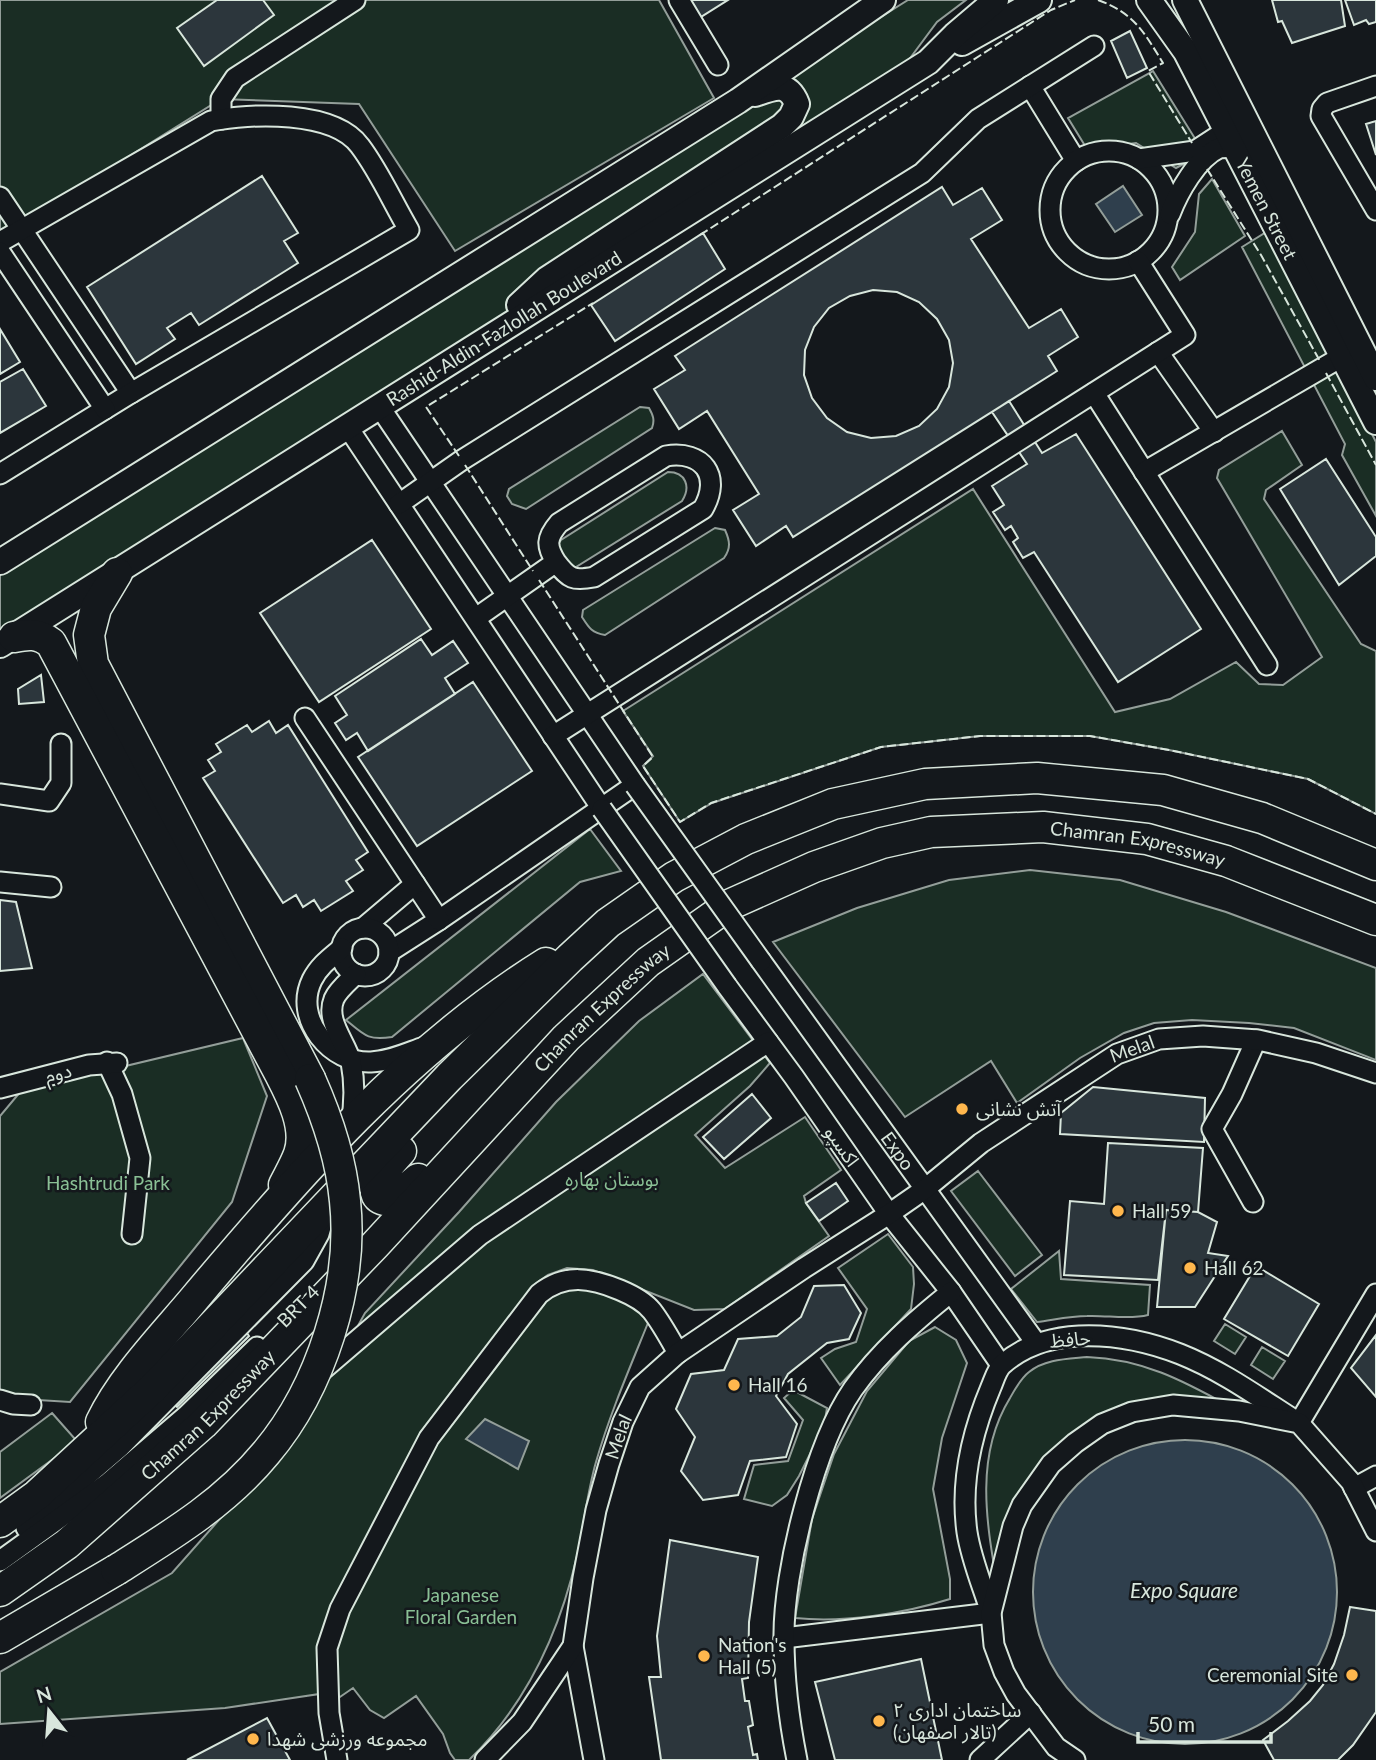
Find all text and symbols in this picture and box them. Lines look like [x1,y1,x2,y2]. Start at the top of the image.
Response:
street label: Yemen Street [1231,154,1303,263]
street label: Rashid-Aldin-Fazlollah Boulevard [382,246,625,410]
street label: Chamran Expressway [1049,816,1228,871]
street label: Chamran Expressway [529,938,674,1076]
street label: Melal [1106,1030,1157,1067]
street label: دوم [42,1058,75,1091]
place label: آتش نشانی [976,1097,1062,1121]
marker: آتش نشانی [954,1101,970,1117]
street label: اکسپو [818,1121,865,1172]
street label: Expo [877,1127,920,1174]
park label: بوستان بهاره [565,1167,659,1191]
park label: Hashtrudi Park [46,1171,170,1194]
place label: Hall 59 [1132,1199,1192,1222]
marker: Hall 59 [1110,1203,1126,1219]
place label: Hall 62 [1204,1256,1264,1279]
marker: Hall 62 [1182,1260,1198,1276]
street label: BRT 4 [272,1280,324,1332]
street label: حافظ [1049,1325,1091,1352]
street label: Chamran Expressway [136,1344,280,1485]
place label: Hall 16 [748,1373,808,1396]
marker: Hall 16 [726,1377,742,1393]
street label: Melal [599,1410,636,1462]
water label: Expo Square [1130,1577,1238,1602]
park label: Japanese Floral Garden [405,1583,517,1628]
place label: Nation's Hall (5) [718,1633,786,1678]
marker: Nation's Hall (5) [696,1648,712,1664]
place label: Ceremonial Site [1207,1663,1338,1686]
marker: Ceremonial Site [1344,1667,1360,1683]
north arrow [14,1676,84,1746]
text: N [34,1681,54,1707]
place label: ساختمان اداری ۲ (تالار اصفهان) [893,1698,1021,1744]
scale bar [1138,1700,1271,1744]
text: 50 m [1148,1711,1195,1736]
marker: ساختمان اداری ۲ (تالار اصفهان) [871,1713,887,1729]
place label: مجموعه ورزشی شهدا [267,1727,427,1751]
marker: مجموعه ورزشی شهدا [245,1731,261,1747]

